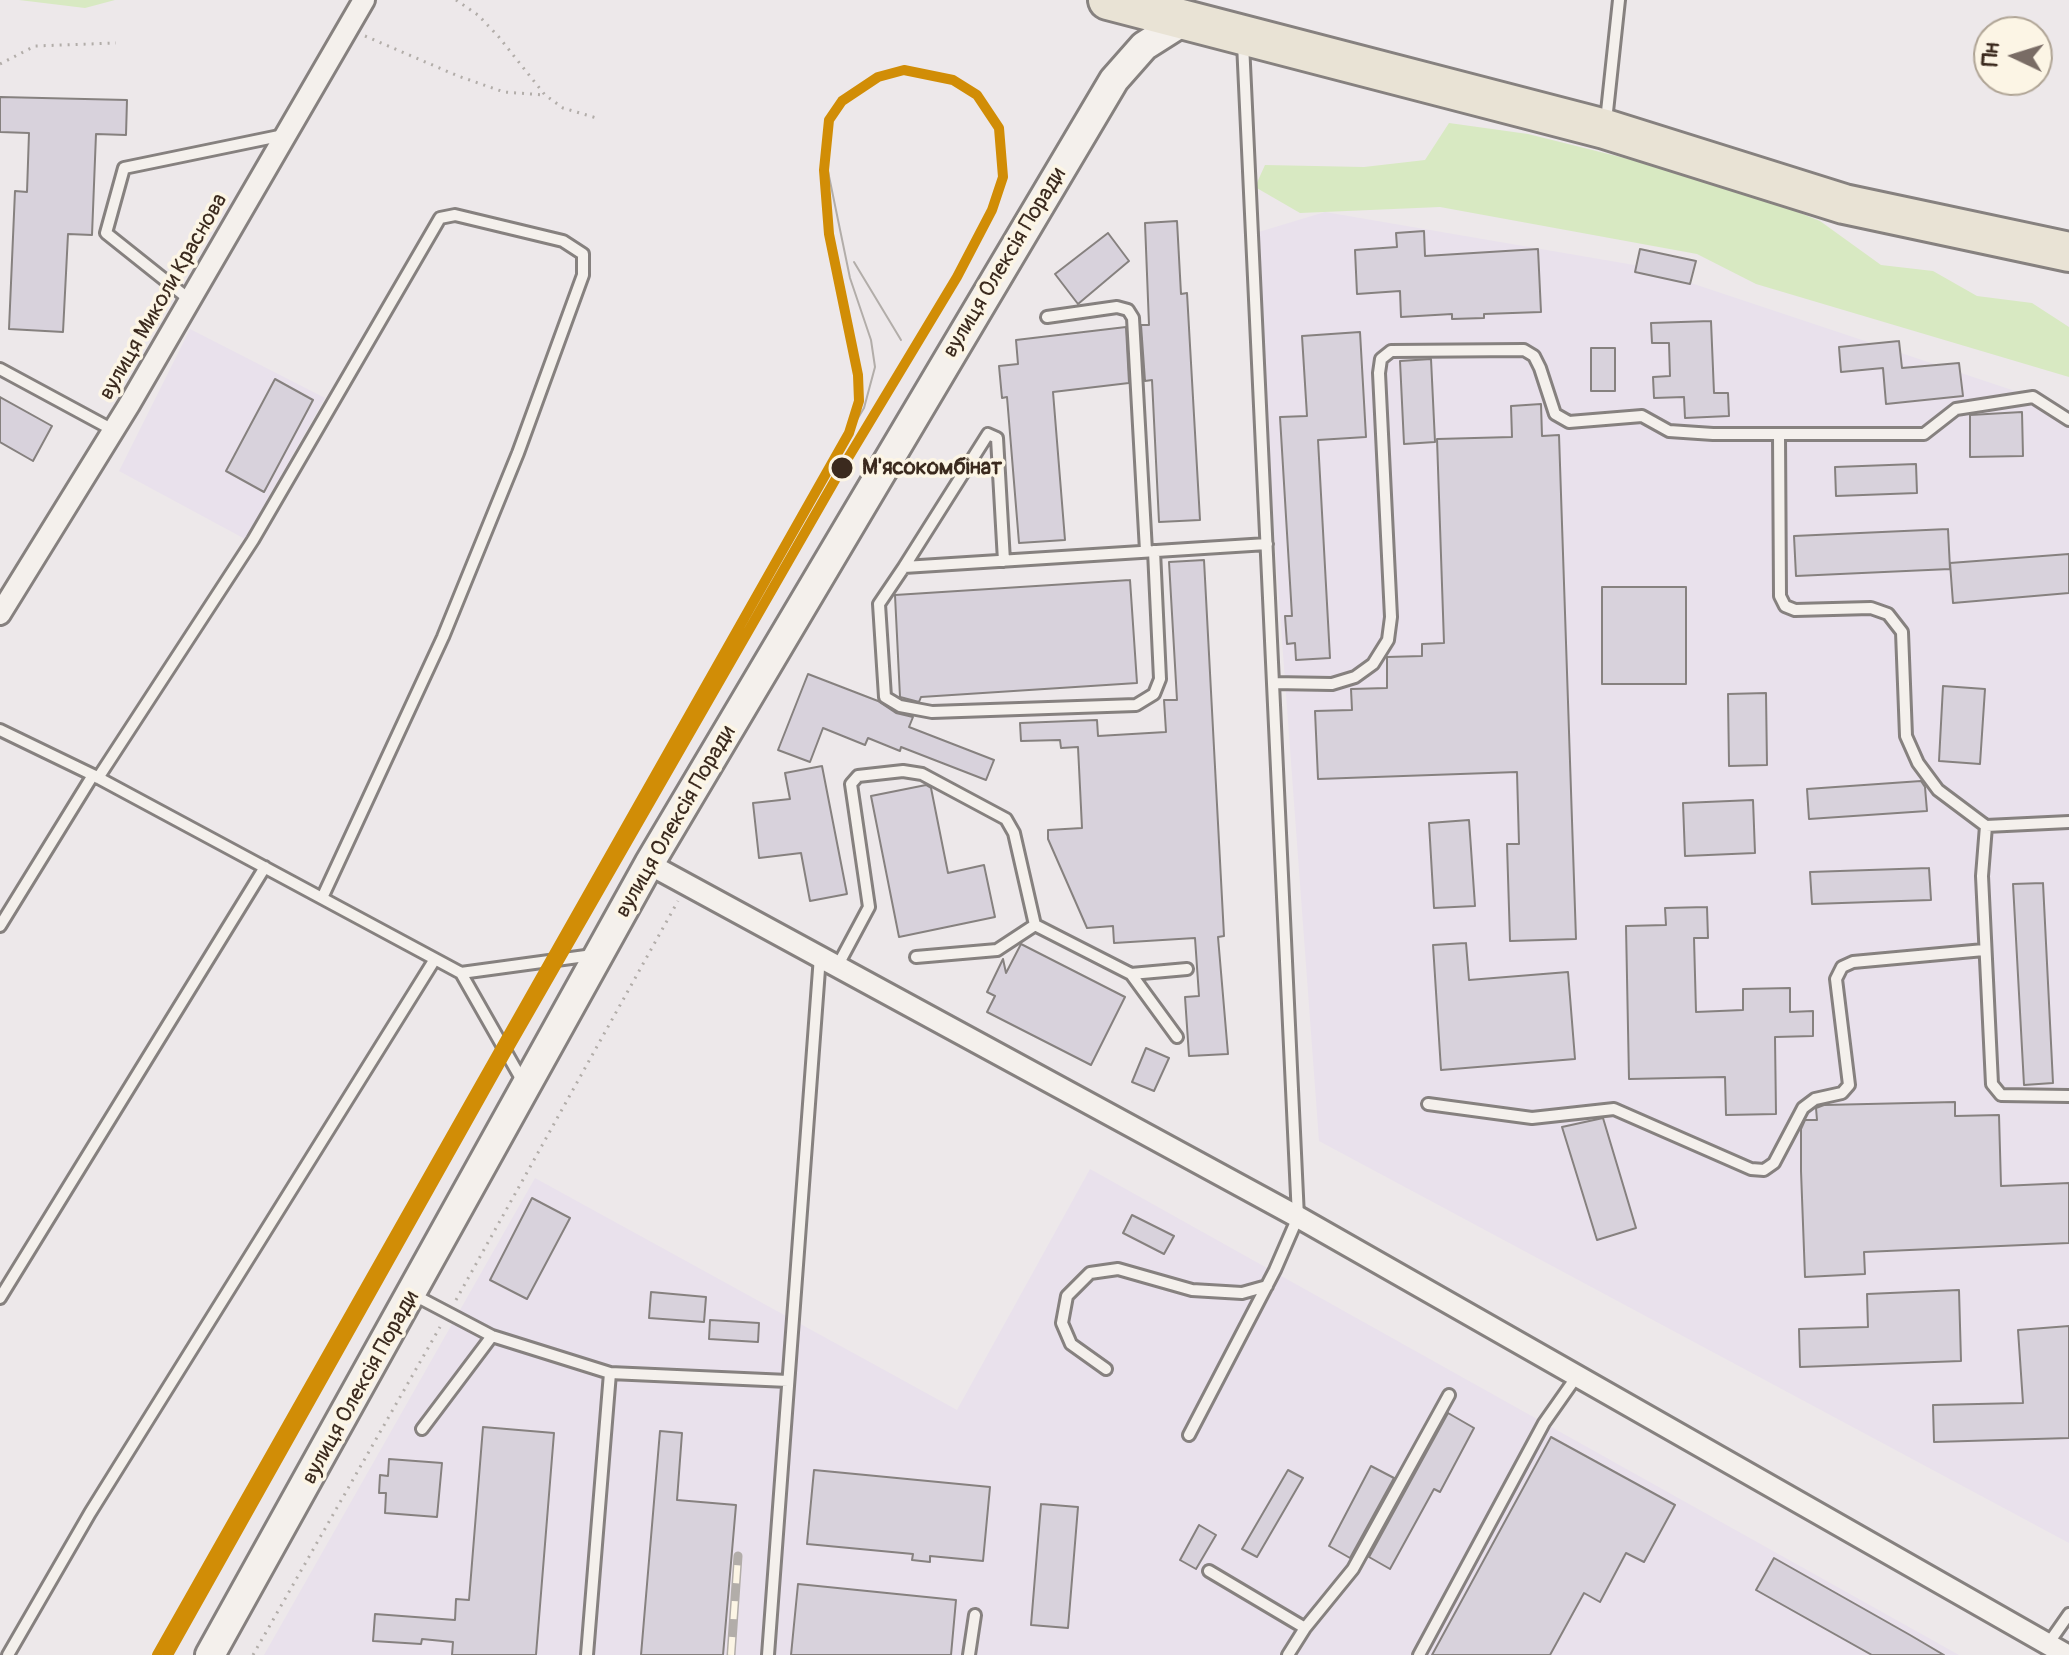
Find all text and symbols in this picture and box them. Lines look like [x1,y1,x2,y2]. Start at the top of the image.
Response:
north arrow [1973,16,2053,96]
text: Пн [1976,41,2006,68]
street label: вулиця Олексія Поради [938,163,1072,363]
street label: вулиця Миколи Краснова [94,189,234,405]
marker: М'ясокомбінат [829,455,855,481]
place label: М'ясокомбінат [862,455,1002,481]
street label: вулиця Олексія Поради [610,721,742,923]
street label: вулиця Олексія Поради [297,1287,425,1489]

